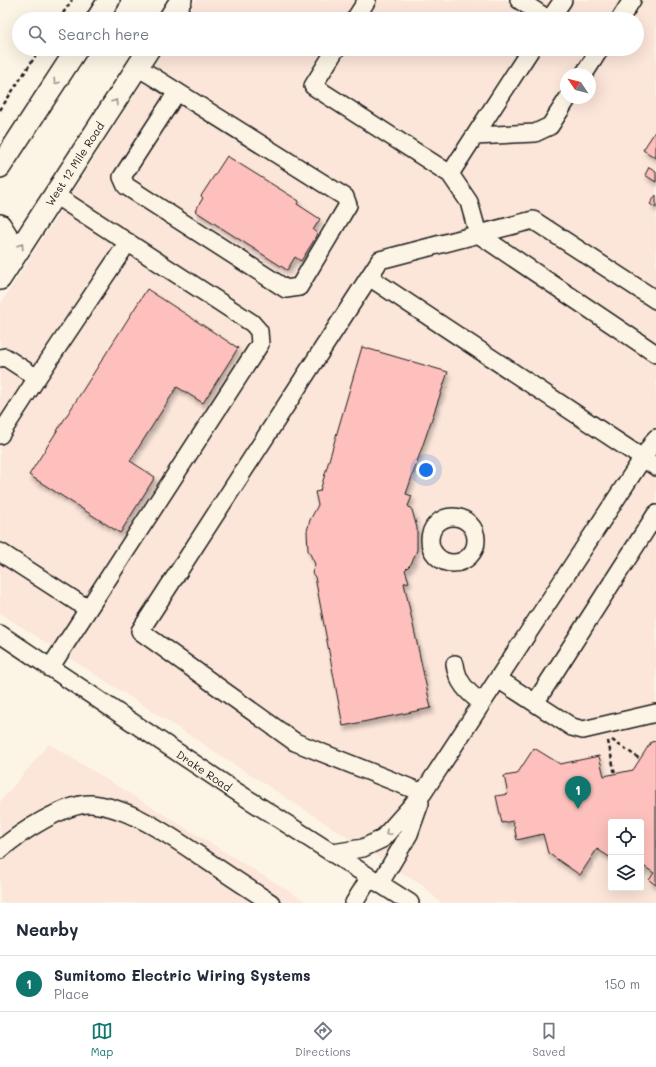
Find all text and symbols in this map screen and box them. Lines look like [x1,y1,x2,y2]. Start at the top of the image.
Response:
search box [12,12,644,56]
icon: search [26,23,48,45]
text: Search here [58,24,149,44]
north arrow [560,68,596,104]
one-way arrow [53,78,61,85]
one-way arrow [110,99,118,106]
street label: West 12 Mile Road [42,119,107,209]
one-way arrow [16,244,23,251]
your location [416,460,436,480]
street label: Drake Road [174,747,235,795]
pin: 1 [565,776,591,809]
map controls [608,819,644,891]
button: locate [608,819,644,855]
one-way arrow [385,828,393,836]
button: layers [608,855,644,891]
text: Nearby [16,918,78,940]
text: Sumitomo Electric Wiring Systems [54,965,310,985]
text: 1 [26,975,32,992]
text: 150 m [604,975,640,992]
text: Place [54,985,89,1002]
tab: Map [91,1020,113,1059]
tab: Directions [295,1020,351,1059]
tab: Saved [532,1020,565,1059]

